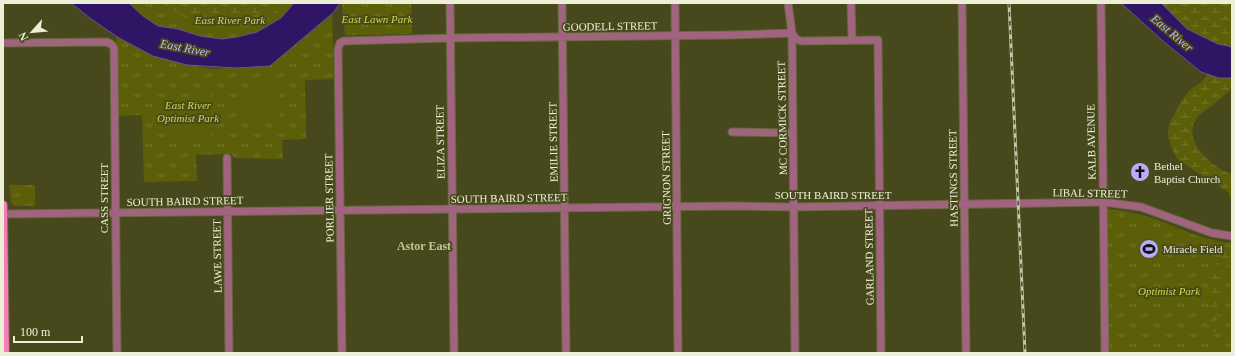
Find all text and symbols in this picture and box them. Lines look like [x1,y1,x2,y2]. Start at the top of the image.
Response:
water label: East River [1147,11,1196,55]
north arrow [12,12,52,52]
park label: East Lawn Park [341,13,414,25]
park label: East River Park [194,14,266,26]
street label: GOODELL STREET [563,19,658,33]
text: N [16,30,30,43]
water label: East River [158,36,211,60]
street label: MC CORMICK STREET [775,60,789,175]
park label: East River Optimist Park [157,99,220,124]
street label: EMILIE STREET [546,101,560,182]
street label: KALB AVENUE [1084,104,1098,180]
street label: ELIZA STREET [433,105,447,179]
street label: HASTINGS STREET [946,129,960,227]
street label: GRIGNON STREET [659,131,673,225]
street label: PORLIER STREET [322,153,336,243]
place label: Bethel Baptist Church [1154,160,1221,185]
church icon: Bethel Baptist Church [1129,161,1151,183]
street label: CASS STREET [98,162,110,233]
street label: LIBAL STREET [1052,186,1128,200]
street label: SOUTH BAIRD STREET [775,189,892,201]
street label: SOUTH BAIRD STREET [451,191,568,205]
street label: SOUTH BAIRD STREET [127,194,244,208]
street label: GARLAND STREET [862,208,876,306]
street label: LAWE STREET [210,219,224,293]
sports icon: Miracle Field [1138,238,1160,260]
district label: Astor East [397,239,451,253]
place label: Miracle Field [1163,243,1223,255]
park label: Optimist Park [1138,285,1201,297]
scale bar [14,318,82,344]
text: 100 m [20,325,51,339]

